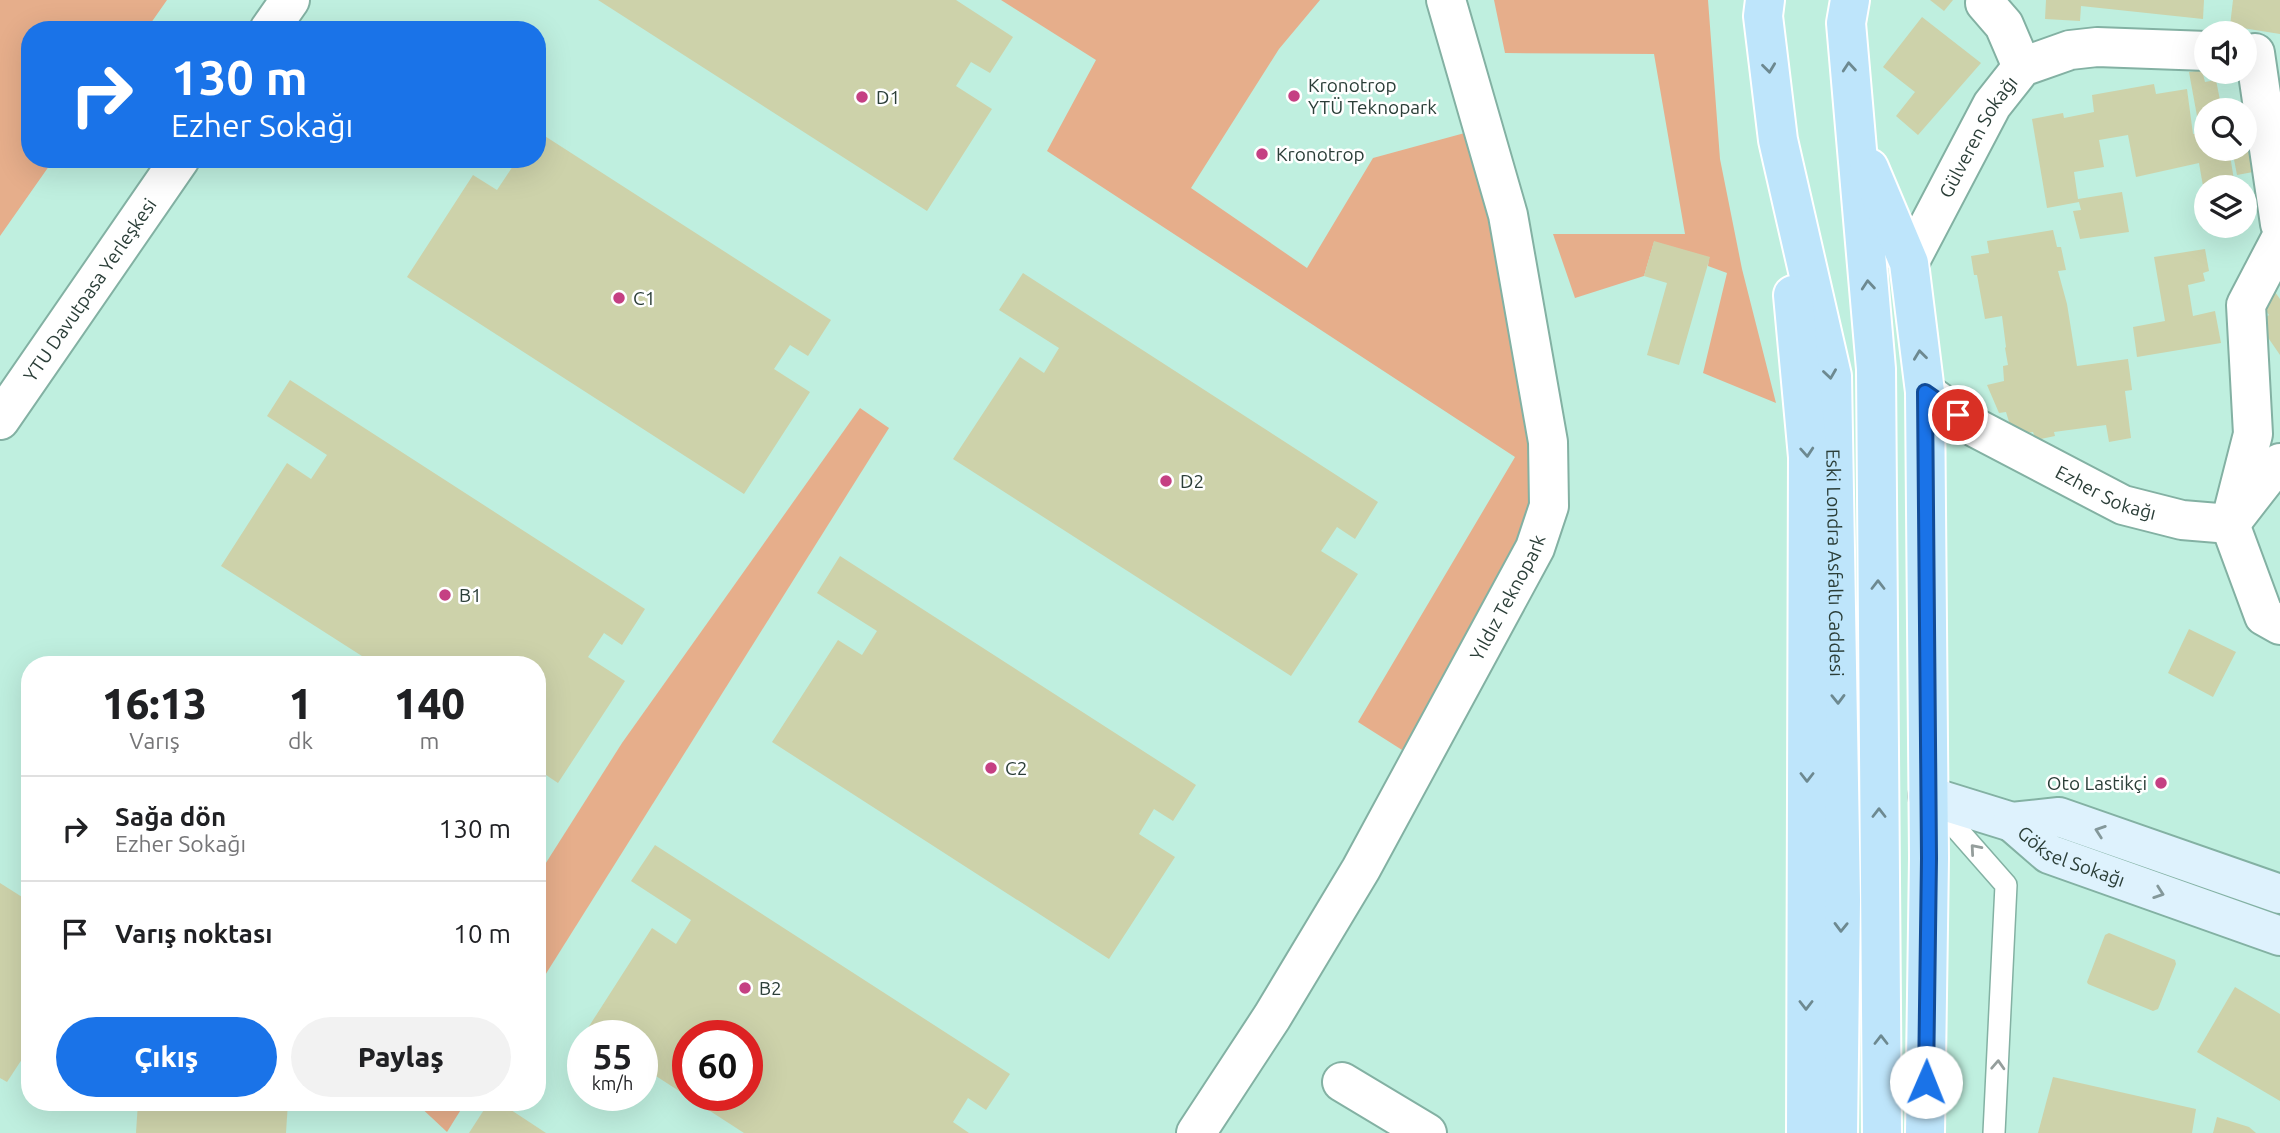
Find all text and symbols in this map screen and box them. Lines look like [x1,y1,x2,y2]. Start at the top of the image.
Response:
map controls [2194,21,2257,238]
button: sound [2194,21,2257,84]
icon: right [56,49,147,140]
text: 130 m [171,49,308,104]
one-way arrow [1842,61,1857,72]
one-way arrow [1762,62,1777,74]
street label: Gülveren Sokağı [1934,71,2022,201]
place label: Kronotrop YTÜ Teknopark [1308,74,1437,118]
place label: D1 [876,86,900,108]
marker: Kronotrop YTÜ Teknopark [1286,88,1302,104]
marker: D1 [854,89,870,105]
button: search [2194,98,2257,161]
text: Ezher Sokağı [171,107,353,143]
place label: Kronotrop [1276,143,1365,165]
marker: Kronotrop [1254,146,1270,162]
button: layers [2194,175,2257,238]
street label: YTU Davutpasa Yerleşkesi [19,194,161,386]
one-way arrow [1861,279,1876,290]
place label: C1 [633,287,655,309]
marker: C1 [611,290,627,306]
one-way arrow [1913,349,1928,360]
one-way arrow [1823,368,1838,380]
pin [1928,385,1988,445]
icon: arrive [1939,396,1977,434]
one-way arrow [1799,447,1814,458]
street label: Eski Londra Asfaltı Caddesi [1822,449,1848,677]
street label: Ezher Sokağı [2052,461,2158,524]
place label: D2 [1180,470,1204,492]
marker: D2 [1158,473,1174,489]
street label: Yıldız Teknopark [1465,532,1550,664]
one-way arrow [1870,580,1886,590]
place label: B1 [459,584,482,606]
marker: B1 [437,587,453,603]
text: 16:13 [102,680,207,727]
text: 1 [289,680,312,727]
text: 140 [394,680,465,727]
one-way arrow [1830,694,1845,705]
text: Varış [129,728,180,753]
text: dk [288,728,313,753]
text: m [420,728,439,753]
place label: C2 [1005,757,1027,779]
marker: C2 [983,760,999,776]
place label: Oto Lastikçi [2047,772,2147,794]
one-way arrow [1799,773,1815,783]
marker: Oto Lastikçi [2153,775,2169,791]
text: Sağa dön [115,802,226,831]
one-way arrow [1872,807,1887,818]
icon: right [56,810,94,848]
text: 130 m [439,814,511,843]
street label: Göksel Sokağı [2013,821,2128,891]
one-way arrow [2094,825,2106,839]
text: Ezher Sokağı [115,831,246,856]
one-way arrow [1971,844,1983,857]
one-way arrow [2153,885,2165,899]
icon: arrive [56,915,94,953]
text: Varış noktası [115,919,272,948]
text: 10 m [453,919,511,948]
one-way arrow [1833,921,1848,932]
place label: B2 [759,977,782,999]
marker: B2 [737,980,753,996]
one-way arrow [1798,1000,1814,1011]
button: Çıkış [56,1017,277,1097]
button: Paylaş [291,1017,511,1097]
speed limit sign: 60 [672,1020,763,1111]
one-way arrow [1873,1035,1889,1045]
text: 55 [593,1036,632,1076]
position arrow [1889,1045,1963,1119]
one-way arrow [1990,1059,2005,1070]
text: km/h [592,1073,633,1093]

